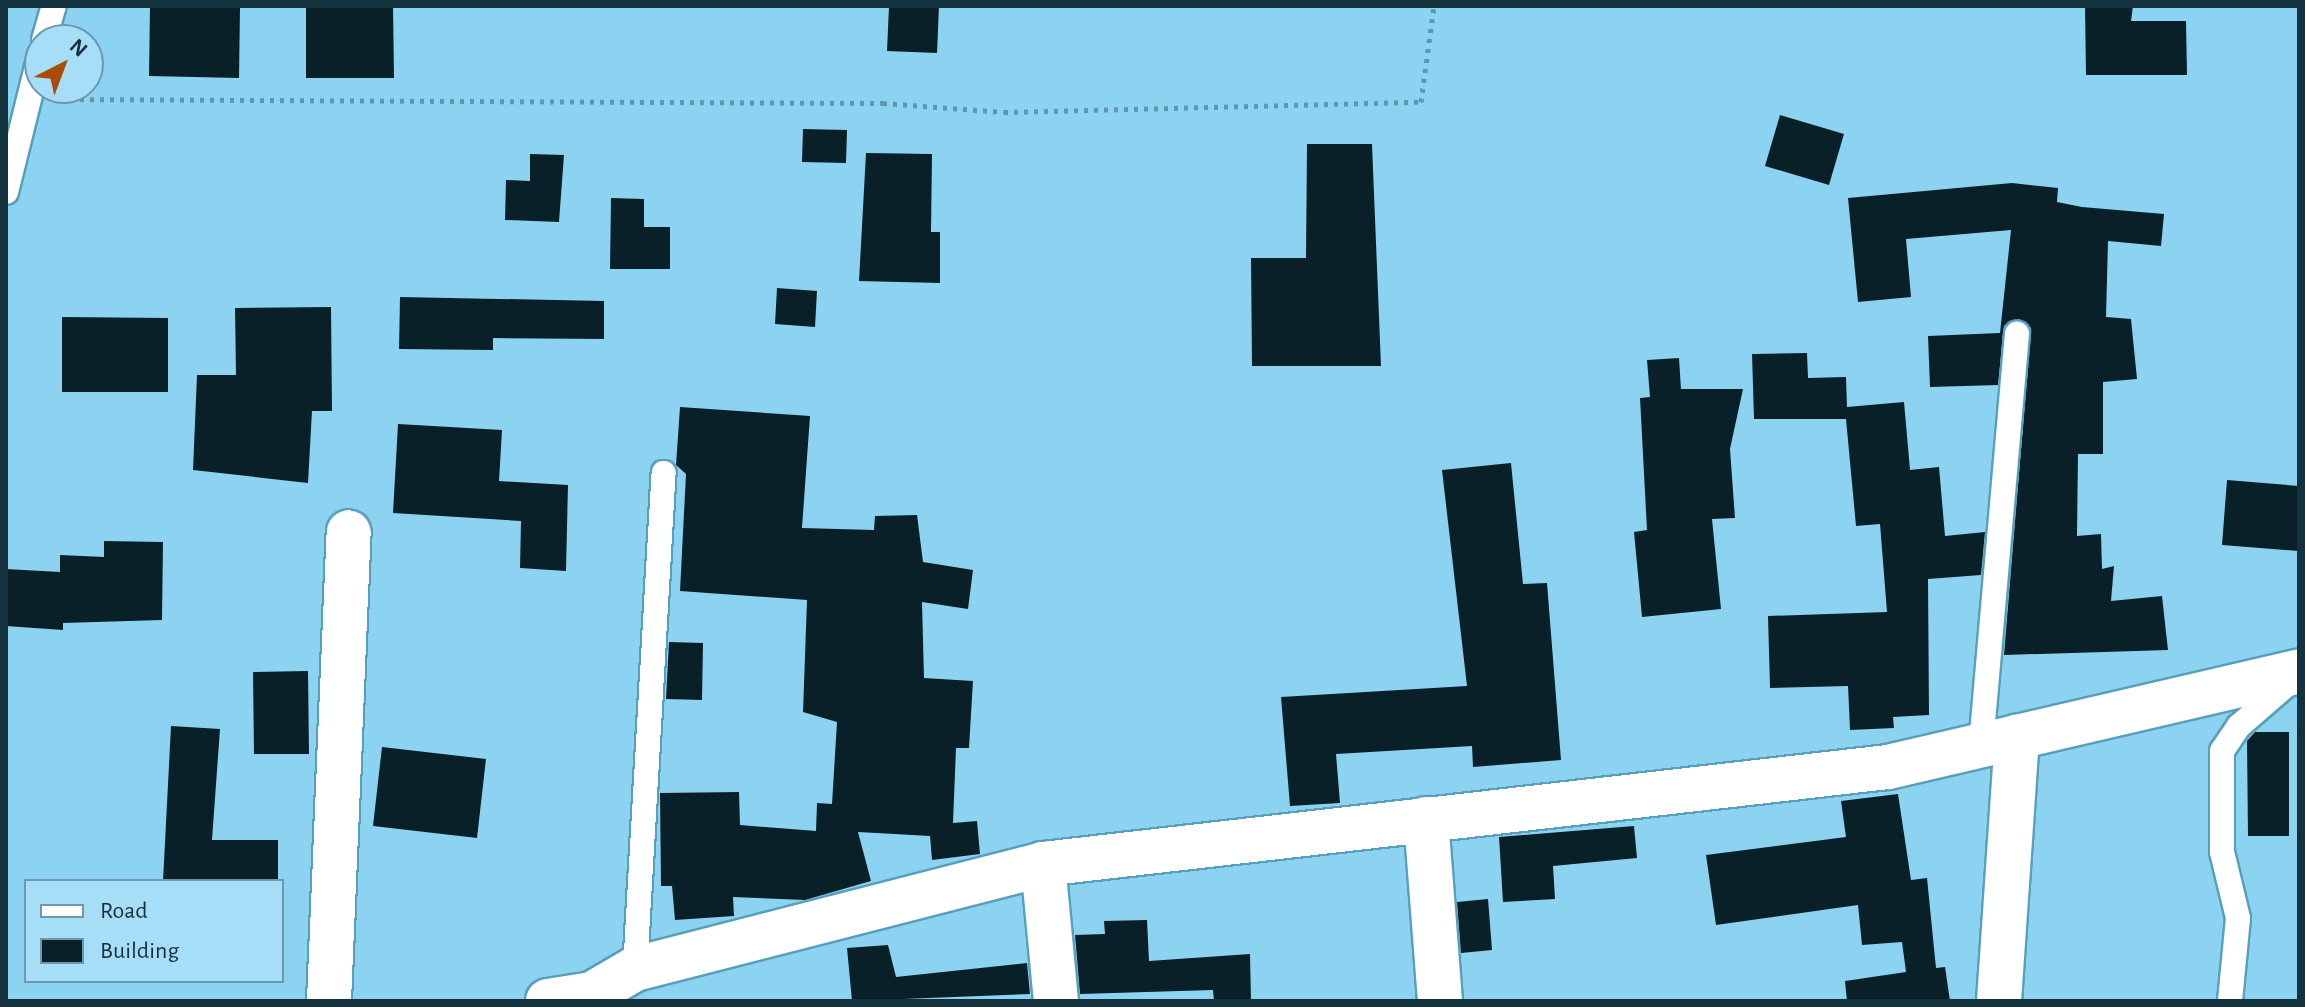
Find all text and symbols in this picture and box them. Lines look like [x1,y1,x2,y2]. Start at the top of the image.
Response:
north arrow [24,24,104,104]
text: N [66,34,92,61]
legend [24,879,284,983]
text: Road [100,899,148,923]
text: Building [100,939,179,963]

